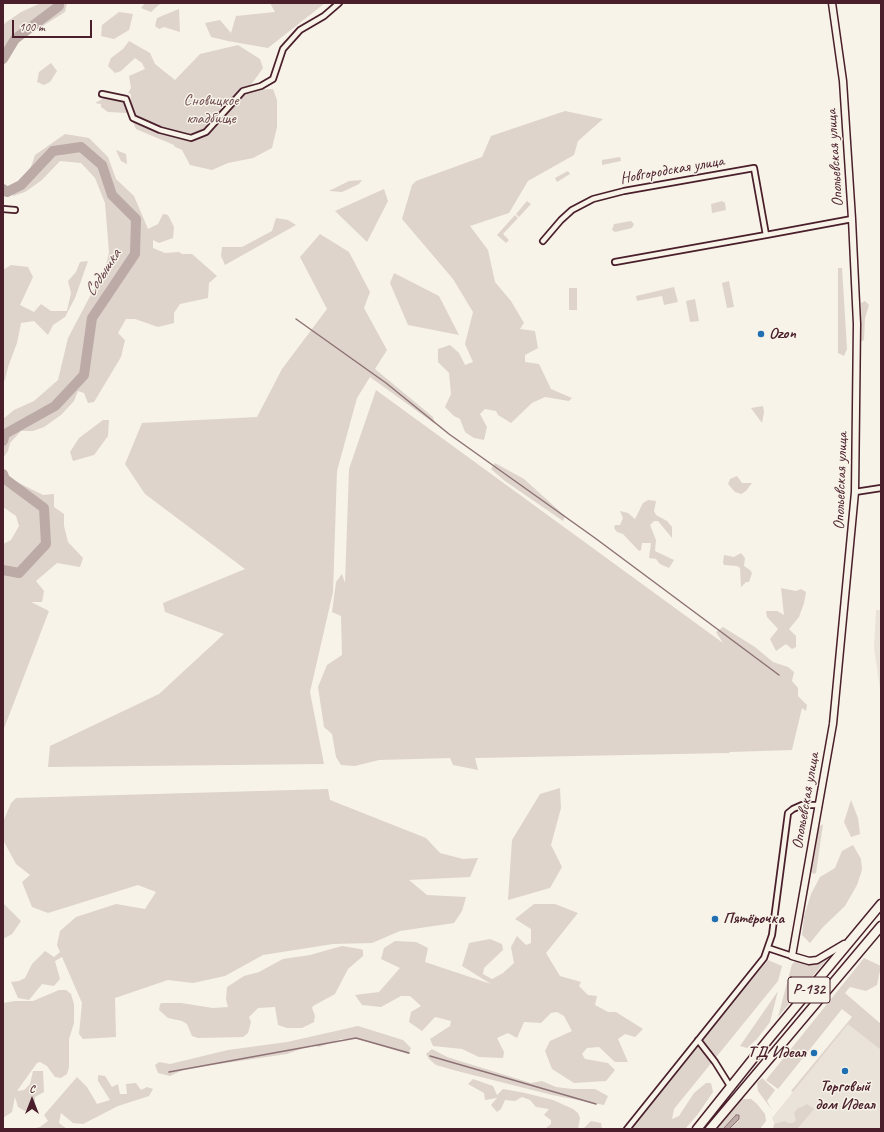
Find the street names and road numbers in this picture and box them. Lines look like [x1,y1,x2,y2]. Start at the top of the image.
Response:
street label: Опольевская улица [822,109,848,207]
street label: Новгородская улица [619,151,725,189]
street label: Опольевская улица [830,432,852,530]
street label: Опольевская улица [788,751,824,851]
road number: Р-132 [788,977,830,1003]

